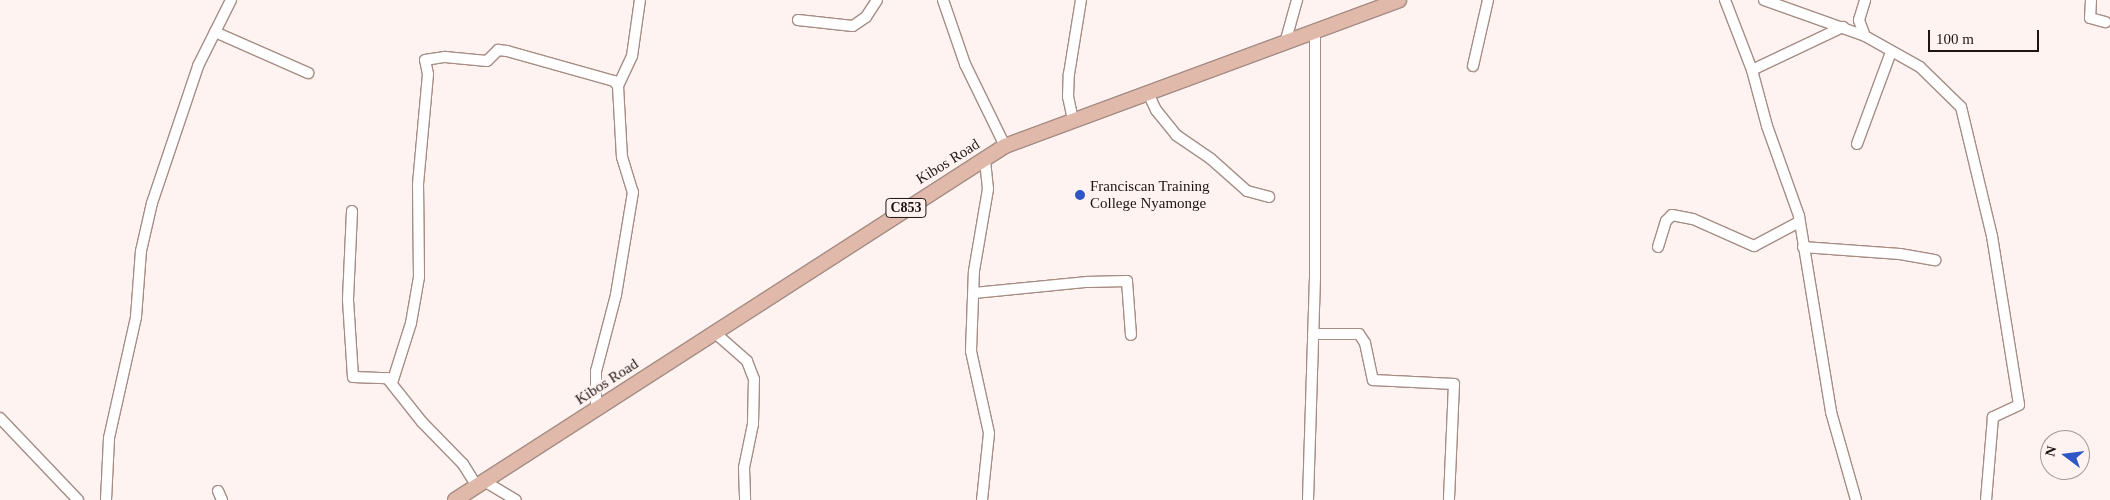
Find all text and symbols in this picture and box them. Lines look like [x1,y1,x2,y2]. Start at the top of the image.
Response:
scale bar [1930,20,2041,52]
text: 100 m [1936,31,1974,47]
street label: Kibos Road [913,135,983,189]
place label: Franciscan Training College Nyamonge [1090,177,1210,212]
marker: Franciscan Training College Nyamonge [1074,189,1086,201]
road number: C853 [885,197,927,220]
street label: Kibos Road [572,355,642,409]
north arrow [2040,430,2090,480]
text: N [2042,444,2060,458]

